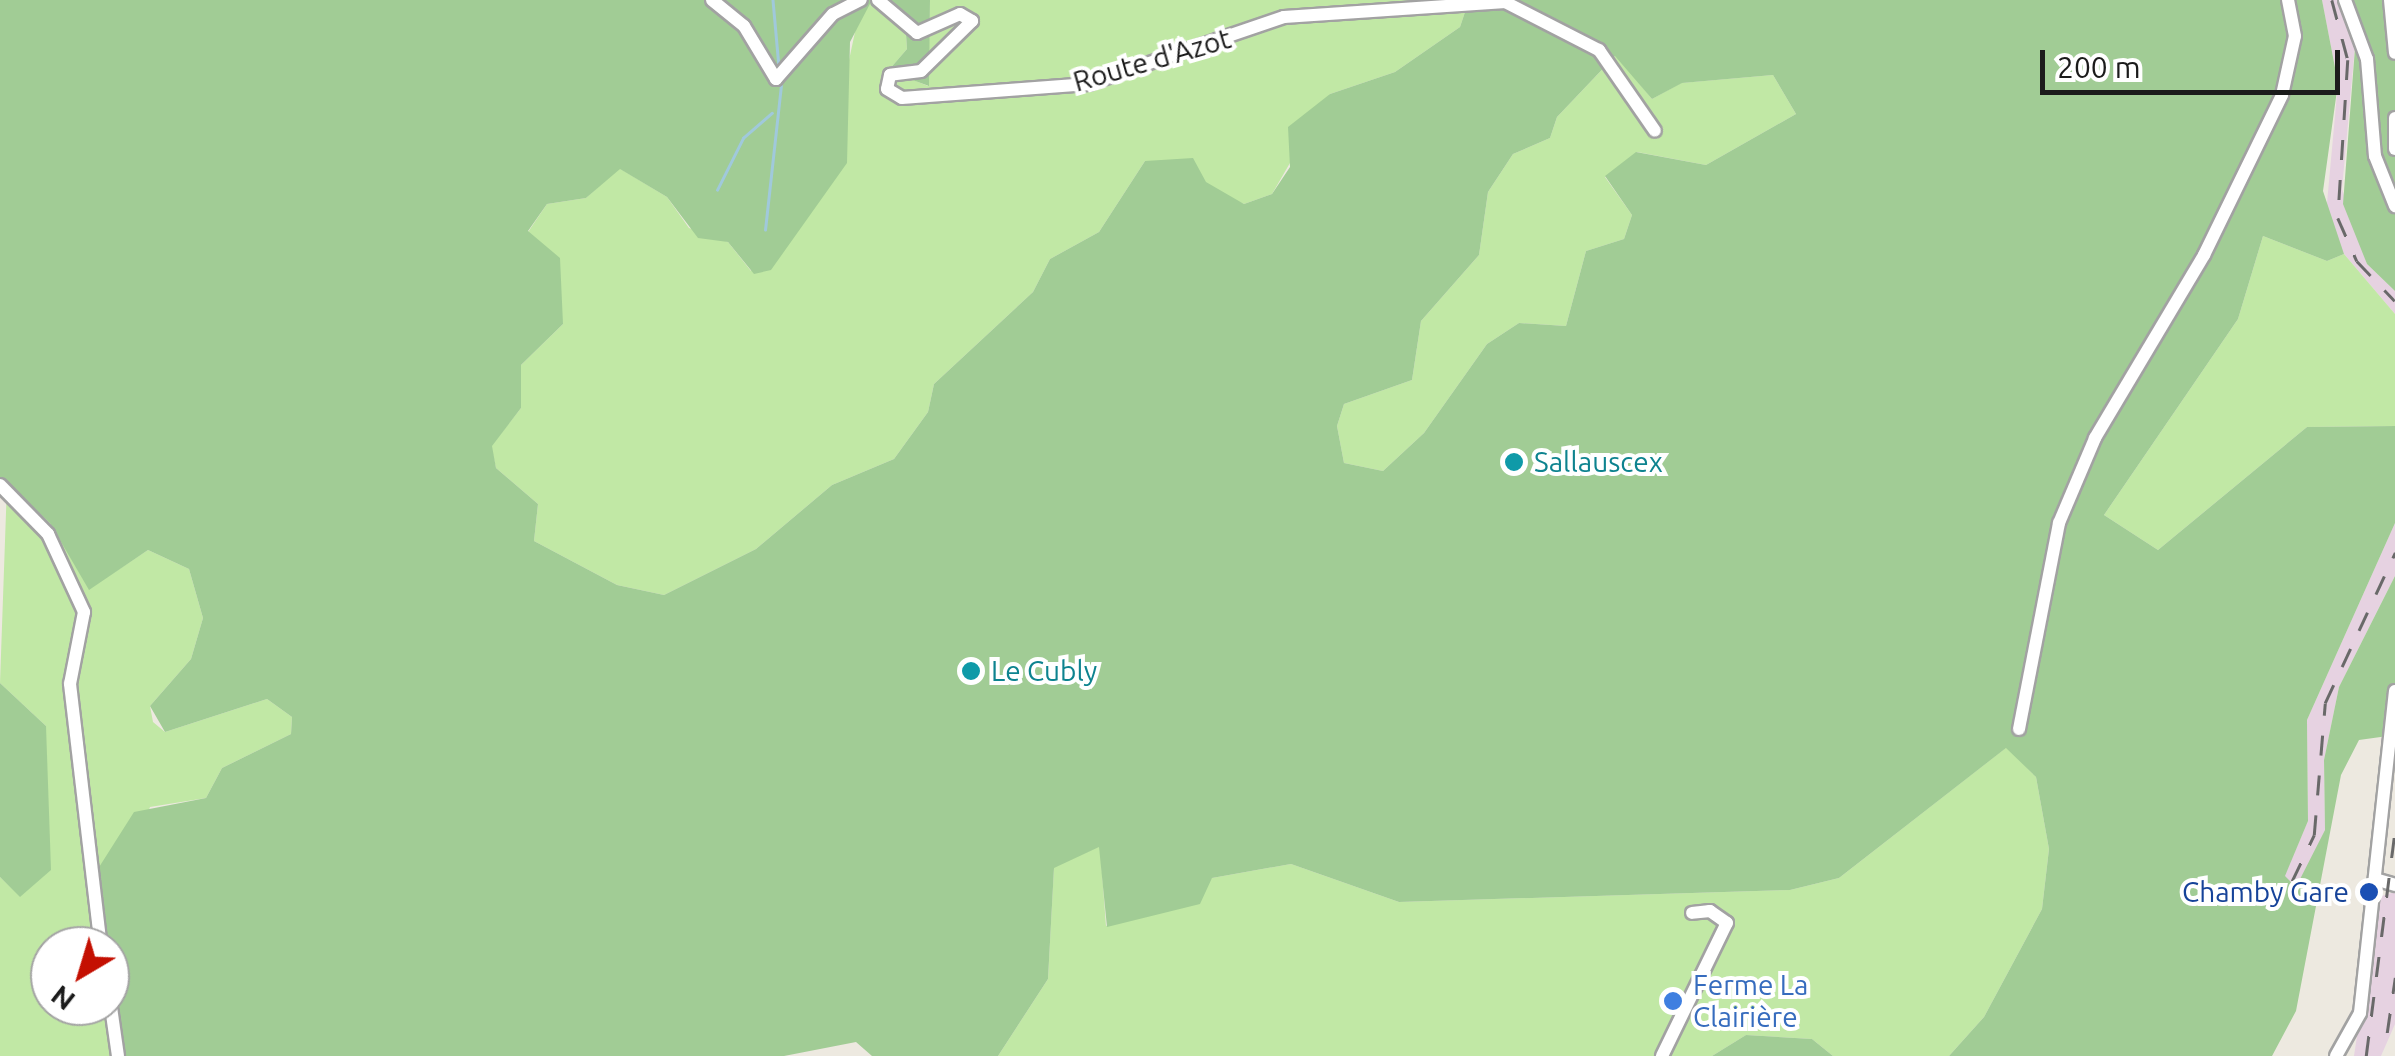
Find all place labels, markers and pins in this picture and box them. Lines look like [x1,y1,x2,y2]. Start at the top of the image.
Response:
place label: Sallauscex [1534,445,1663,479]
marker: Sallauscex [1503,451,1525,473]
place label: Le Cubly [991,654,1097,688]
marker: Le Cubly [960,660,982,682]
place label: Chamby Gare [2182,875,2349,909]
marker: Chamby Gare [2358,881,2380,903]
place label: Ferme La Clairière [1693,968,1808,1034]
marker: Ferme La Clairière [1662,990,1684,1012]

